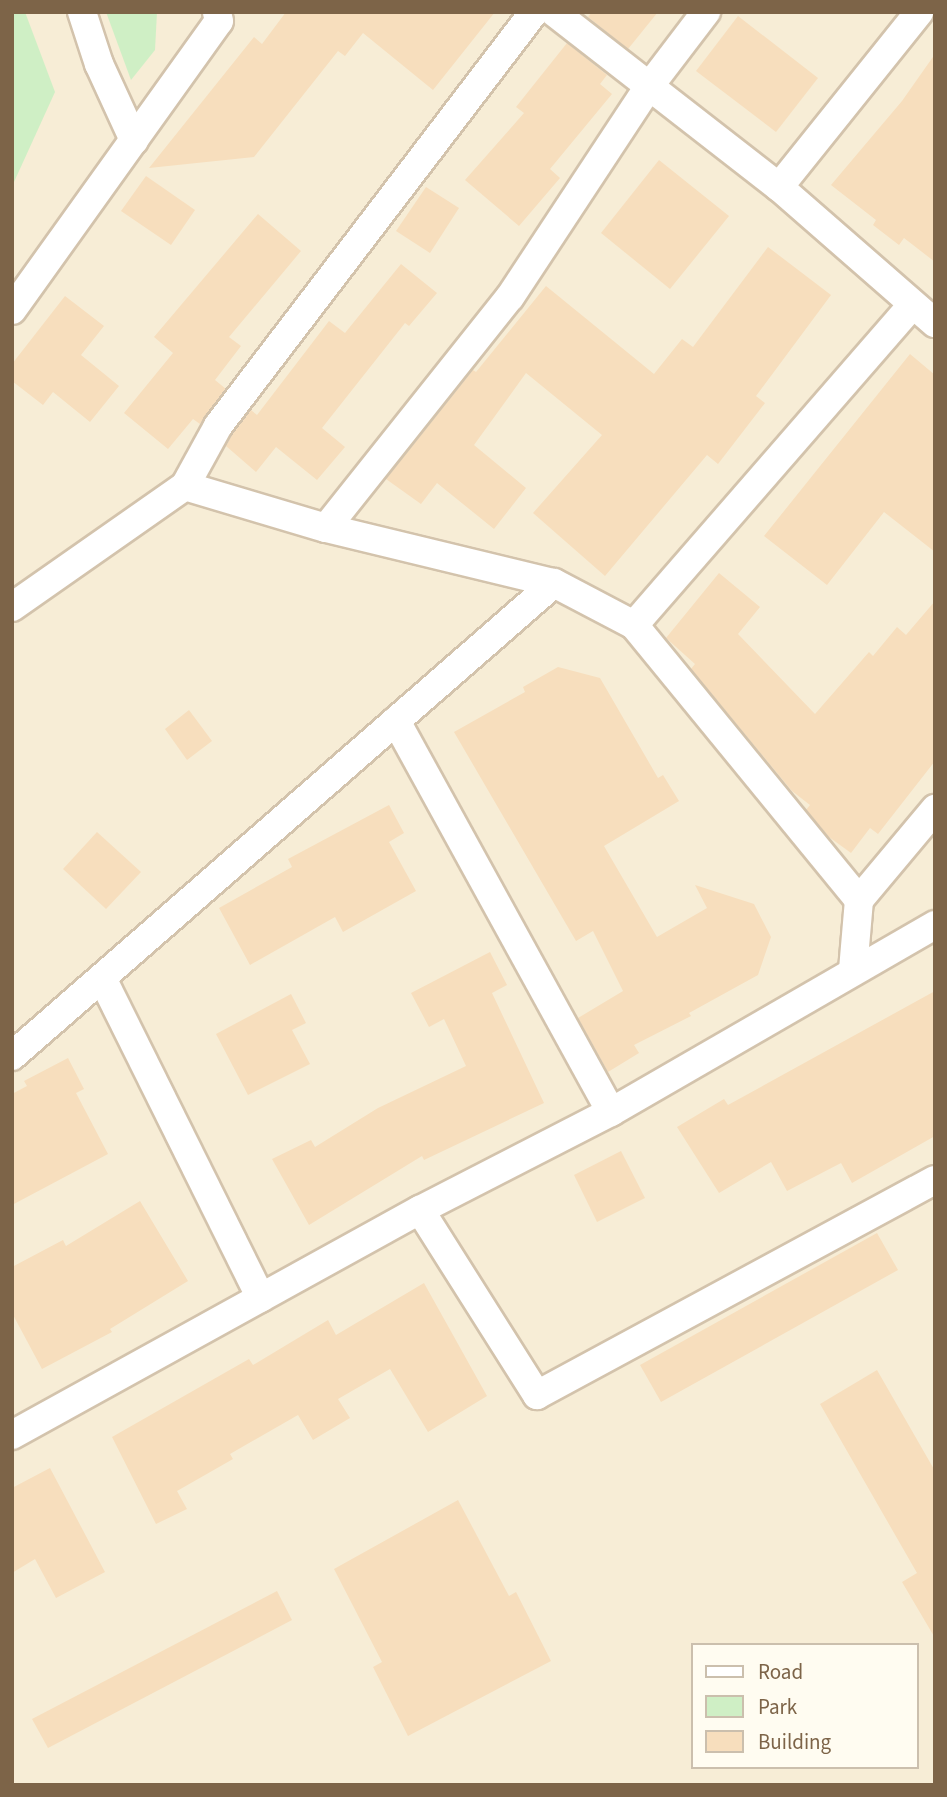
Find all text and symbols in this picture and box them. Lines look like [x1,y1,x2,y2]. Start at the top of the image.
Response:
legend [692,1643,919,1769]
text: Road [758,1657,803,1687]
text: Park [758,1692,797,1722]
text: Building [758,1727,831,1757]

